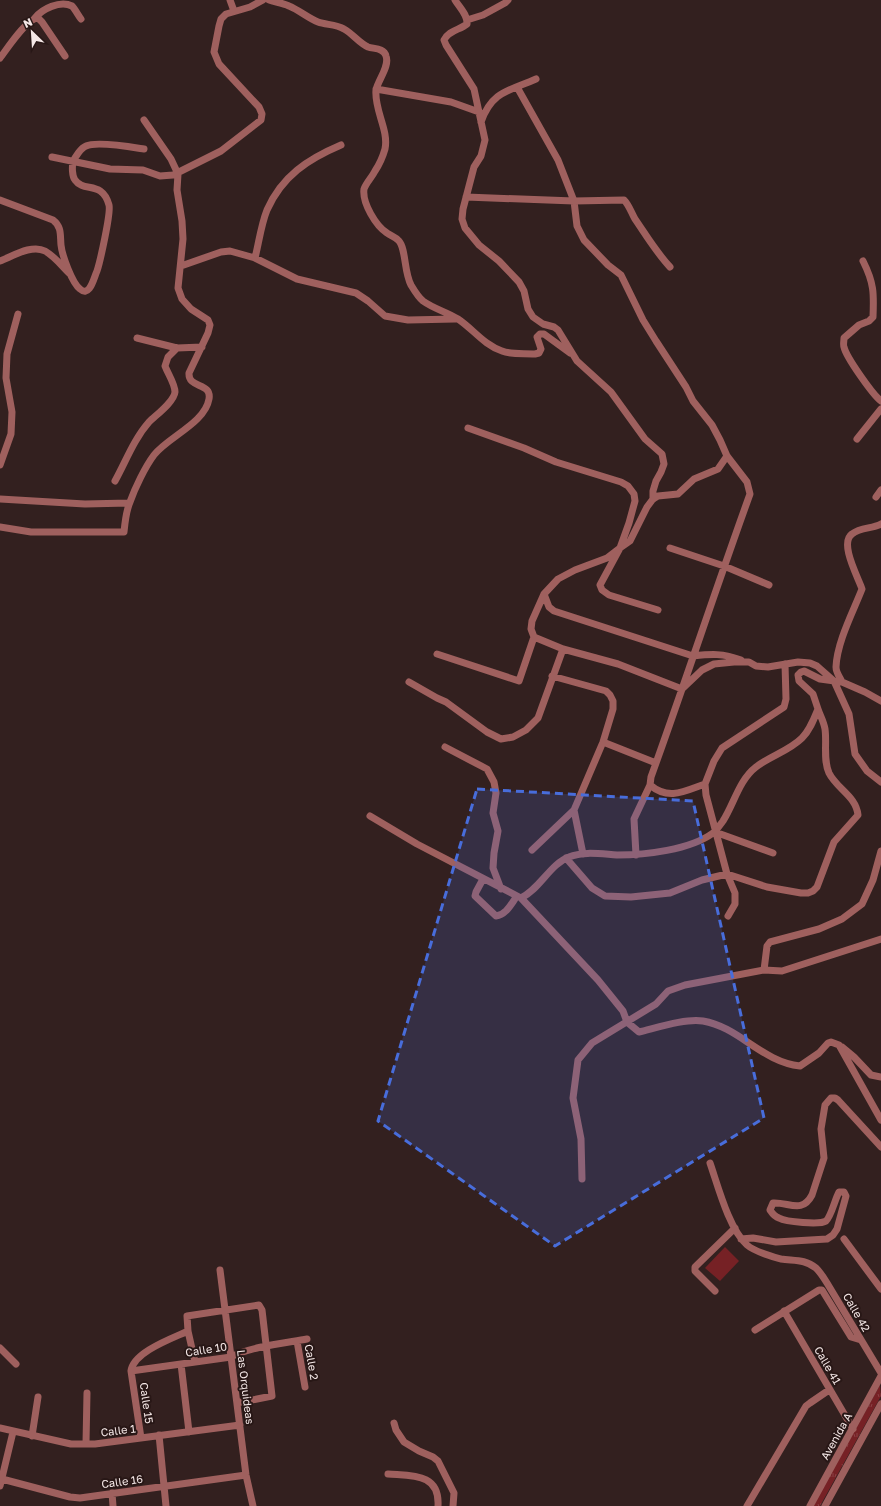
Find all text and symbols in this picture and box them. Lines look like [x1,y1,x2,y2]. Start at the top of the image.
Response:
north arrow [12,12,52,52]
text: N [21,15,34,30]
street label: Calle 42 [841,1290,873,1334]
street label: Calle 10 [184,1339,228,1359]
street label: Calle 2 [302,1343,322,1381]
street label: Calle 41 [812,1344,844,1386]
street label: Las Orquideas [235,1349,257,1425]
street label: Calle 15 [138,1382,156,1424]
street label: Avenida A [818,1410,855,1462]
street label: Calle 1 [100,1421,136,1439]
street label: Calle 16 [100,1472,144,1490]

